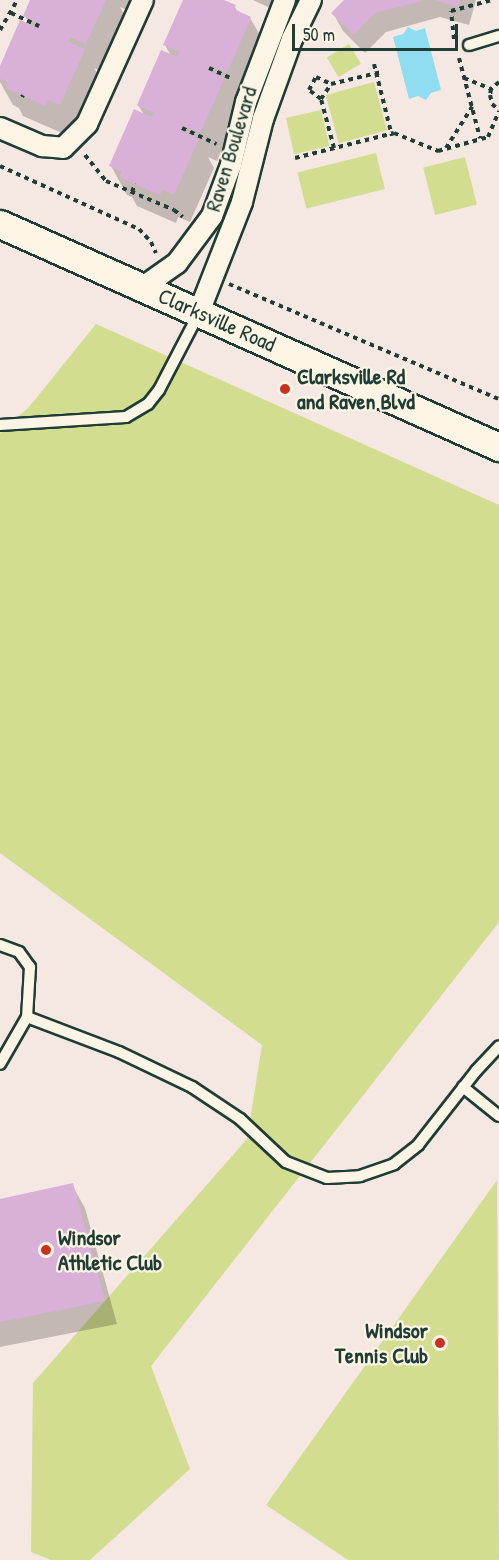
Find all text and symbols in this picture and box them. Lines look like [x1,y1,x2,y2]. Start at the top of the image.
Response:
scale bar [295,12,462,50]
text: 50 m [303,22,335,47]
street label: Raven Boulevard [200,83,262,215]
street label: Clarksville Road [154,282,280,358]
place label: Clarksville Rd and Raven Blvd [297,363,415,414]
marker: Clarksville Rd and Raven Blvd [278,382,292,396]
place label: Windsor Athletic Club [58,1224,162,1276]
marker: Windsor Athletic Club [39,1243,53,1257]
place label: Windsor Tennis Club [335,1317,428,1368]
marker: Windsor Tennis Club [433,1336,447,1350]

